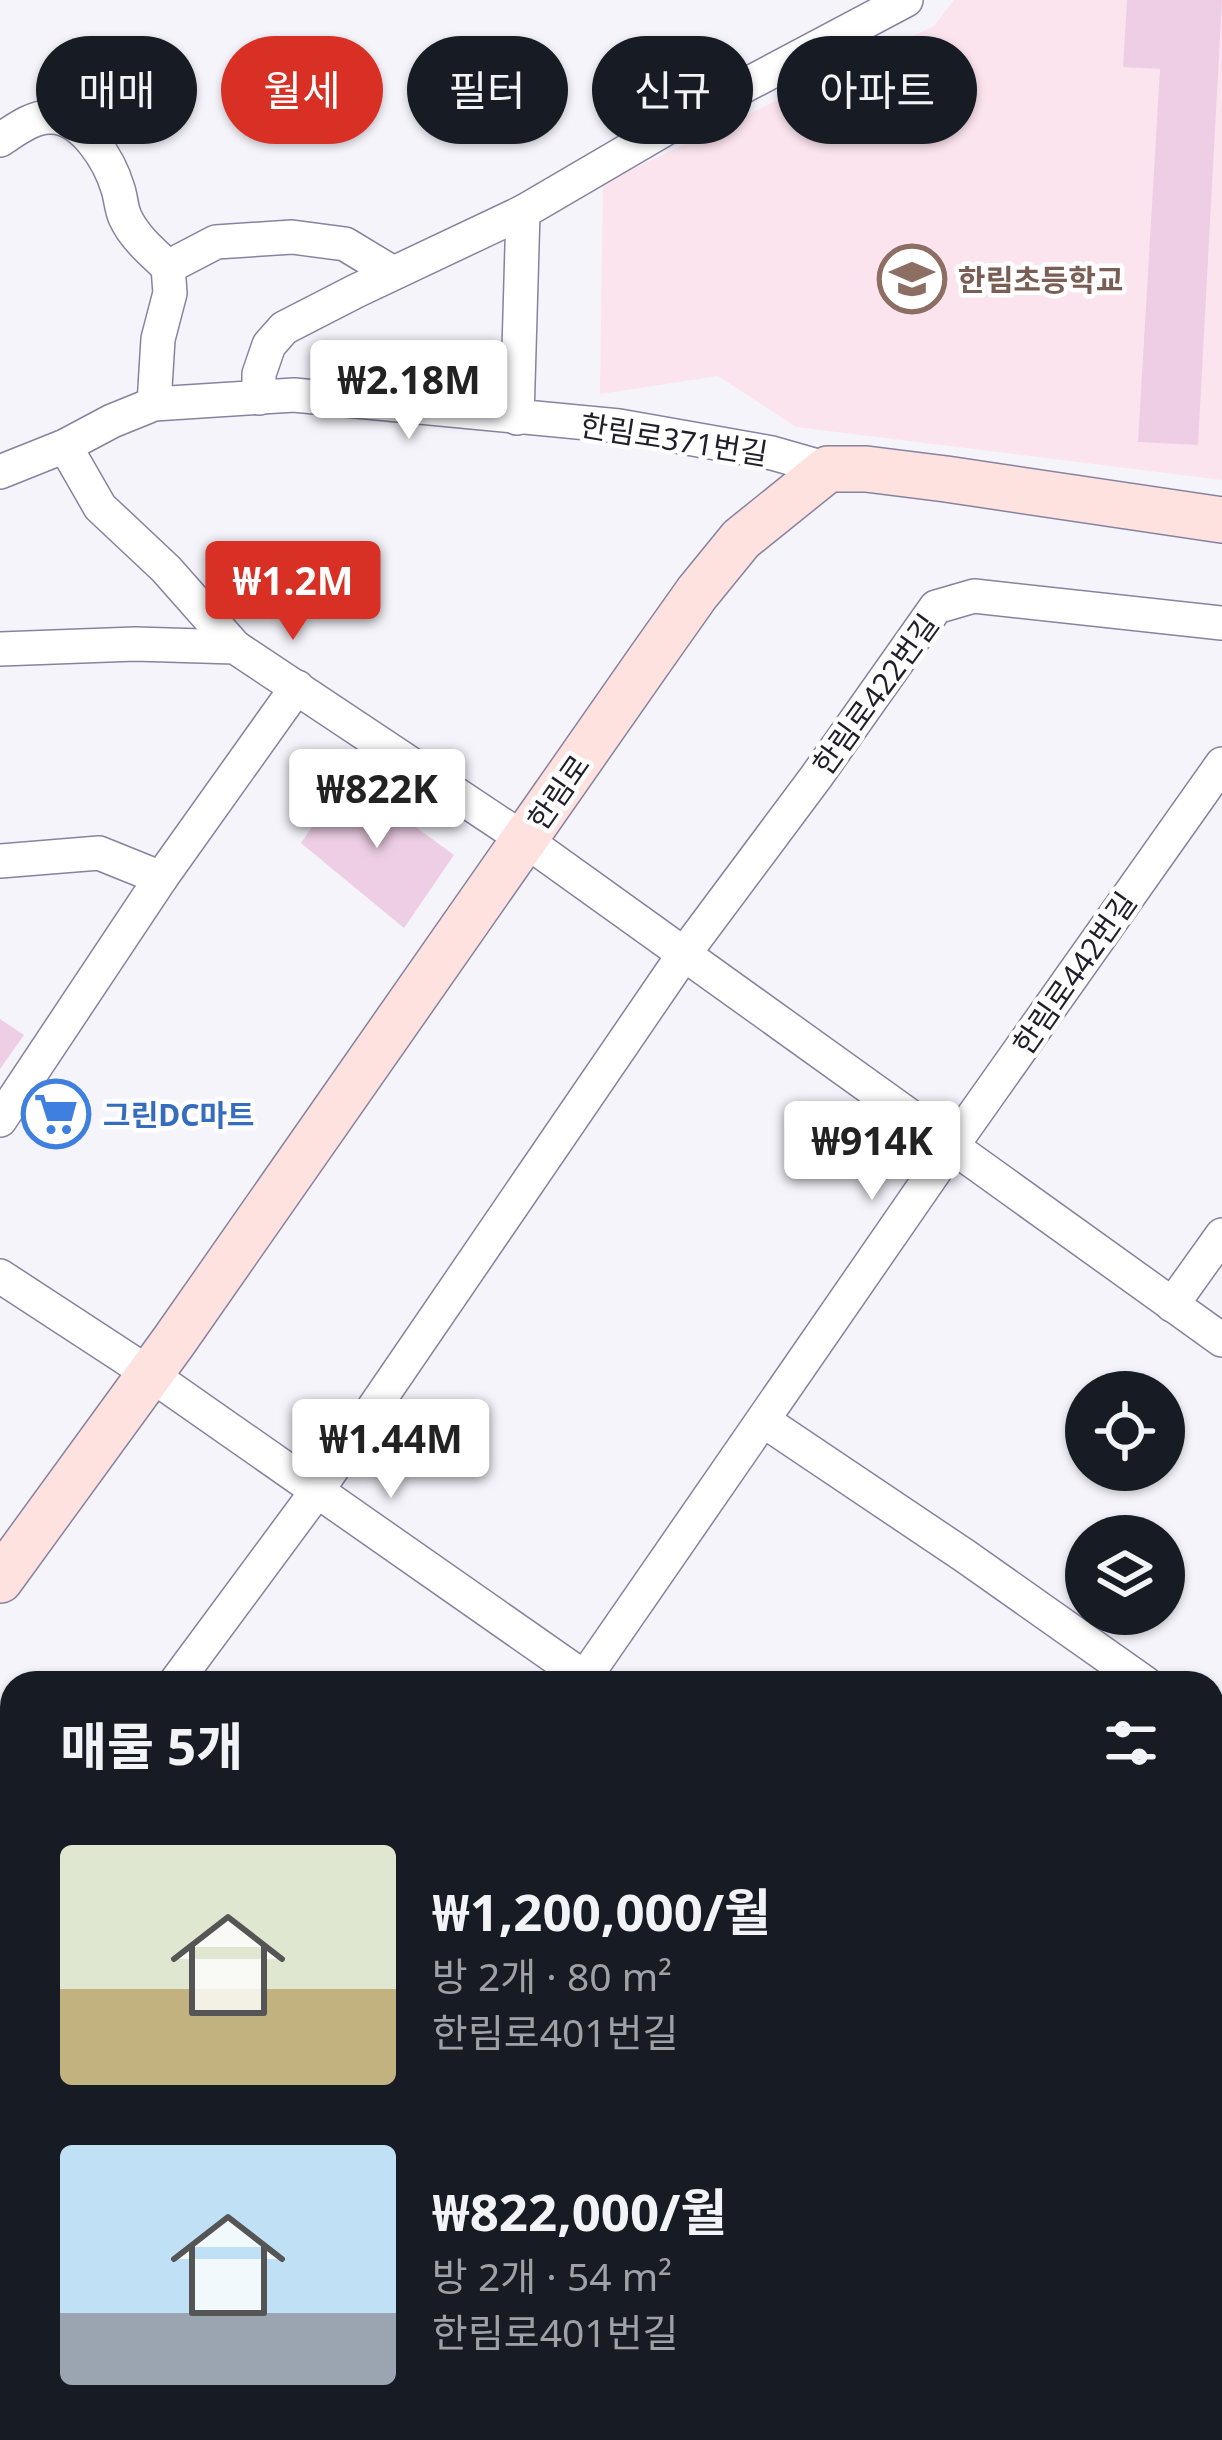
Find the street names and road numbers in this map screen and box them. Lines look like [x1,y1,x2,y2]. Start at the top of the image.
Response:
street label: 한림로371번길 [577,404,771,474]
street label: 한림로422번길 [803,605,947,783]
street label: 한림로 [517,746,599,838]
street label: 한림로442번길 [1003,884,1145,1062]

